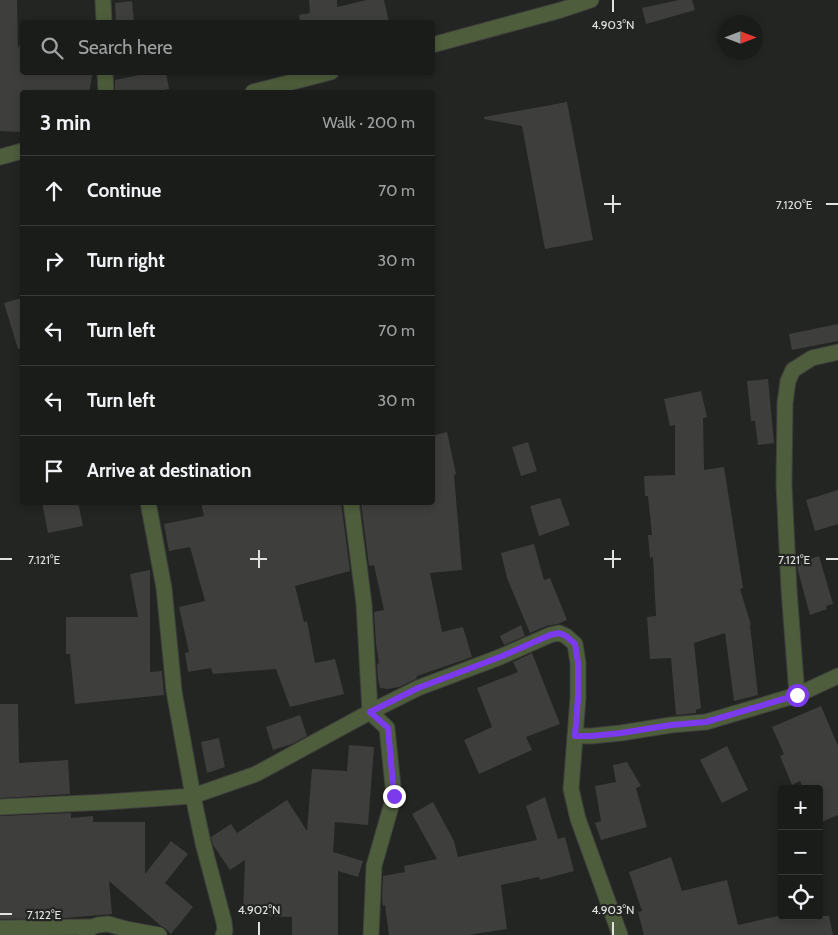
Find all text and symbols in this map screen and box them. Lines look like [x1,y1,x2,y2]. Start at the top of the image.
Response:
north arrow [718,15,763,60]
text: 4.903°N [592,17,634,32]
search box [20,20,435,75]
icon: search [38,34,66,62]
text: Search here [78,36,172,59]
text: 3 min [40,110,91,135]
text: Walk · 200 m [323,113,415,132]
icon: ahead [40,177,68,205]
text: Continue [87,179,161,202]
text: 70 m [378,181,415,200]
text: 7.120°E [776,197,813,212]
icon: right [40,247,68,275]
text: Turn right [87,249,165,272]
text: 30 m [378,251,415,270]
icon: left [40,317,68,345]
text: Turn left [87,319,155,342]
text: 70 m [378,321,415,340]
icon: left [40,387,68,415]
text: Turn left [87,389,155,412]
text: 30 m [378,391,415,410]
icon: arrive [40,457,68,485]
text: Arrive at destination [87,459,251,482]
text: 7.121°E [28,552,60,567]
text: 7.121°E [778,552,810,567]
route start [786,684,809,707]
route end [383,785,406,808]
map controls [778,785,823,920]
button: + [778,785,823,830]
button: − [778,830,823,875]
button: locate [778,875,823,920]
text: 4.902°N [238,902,280,917]
text: 4.903°N [592,902,634,917]
text: 7.122°E [27,907,62,922]

